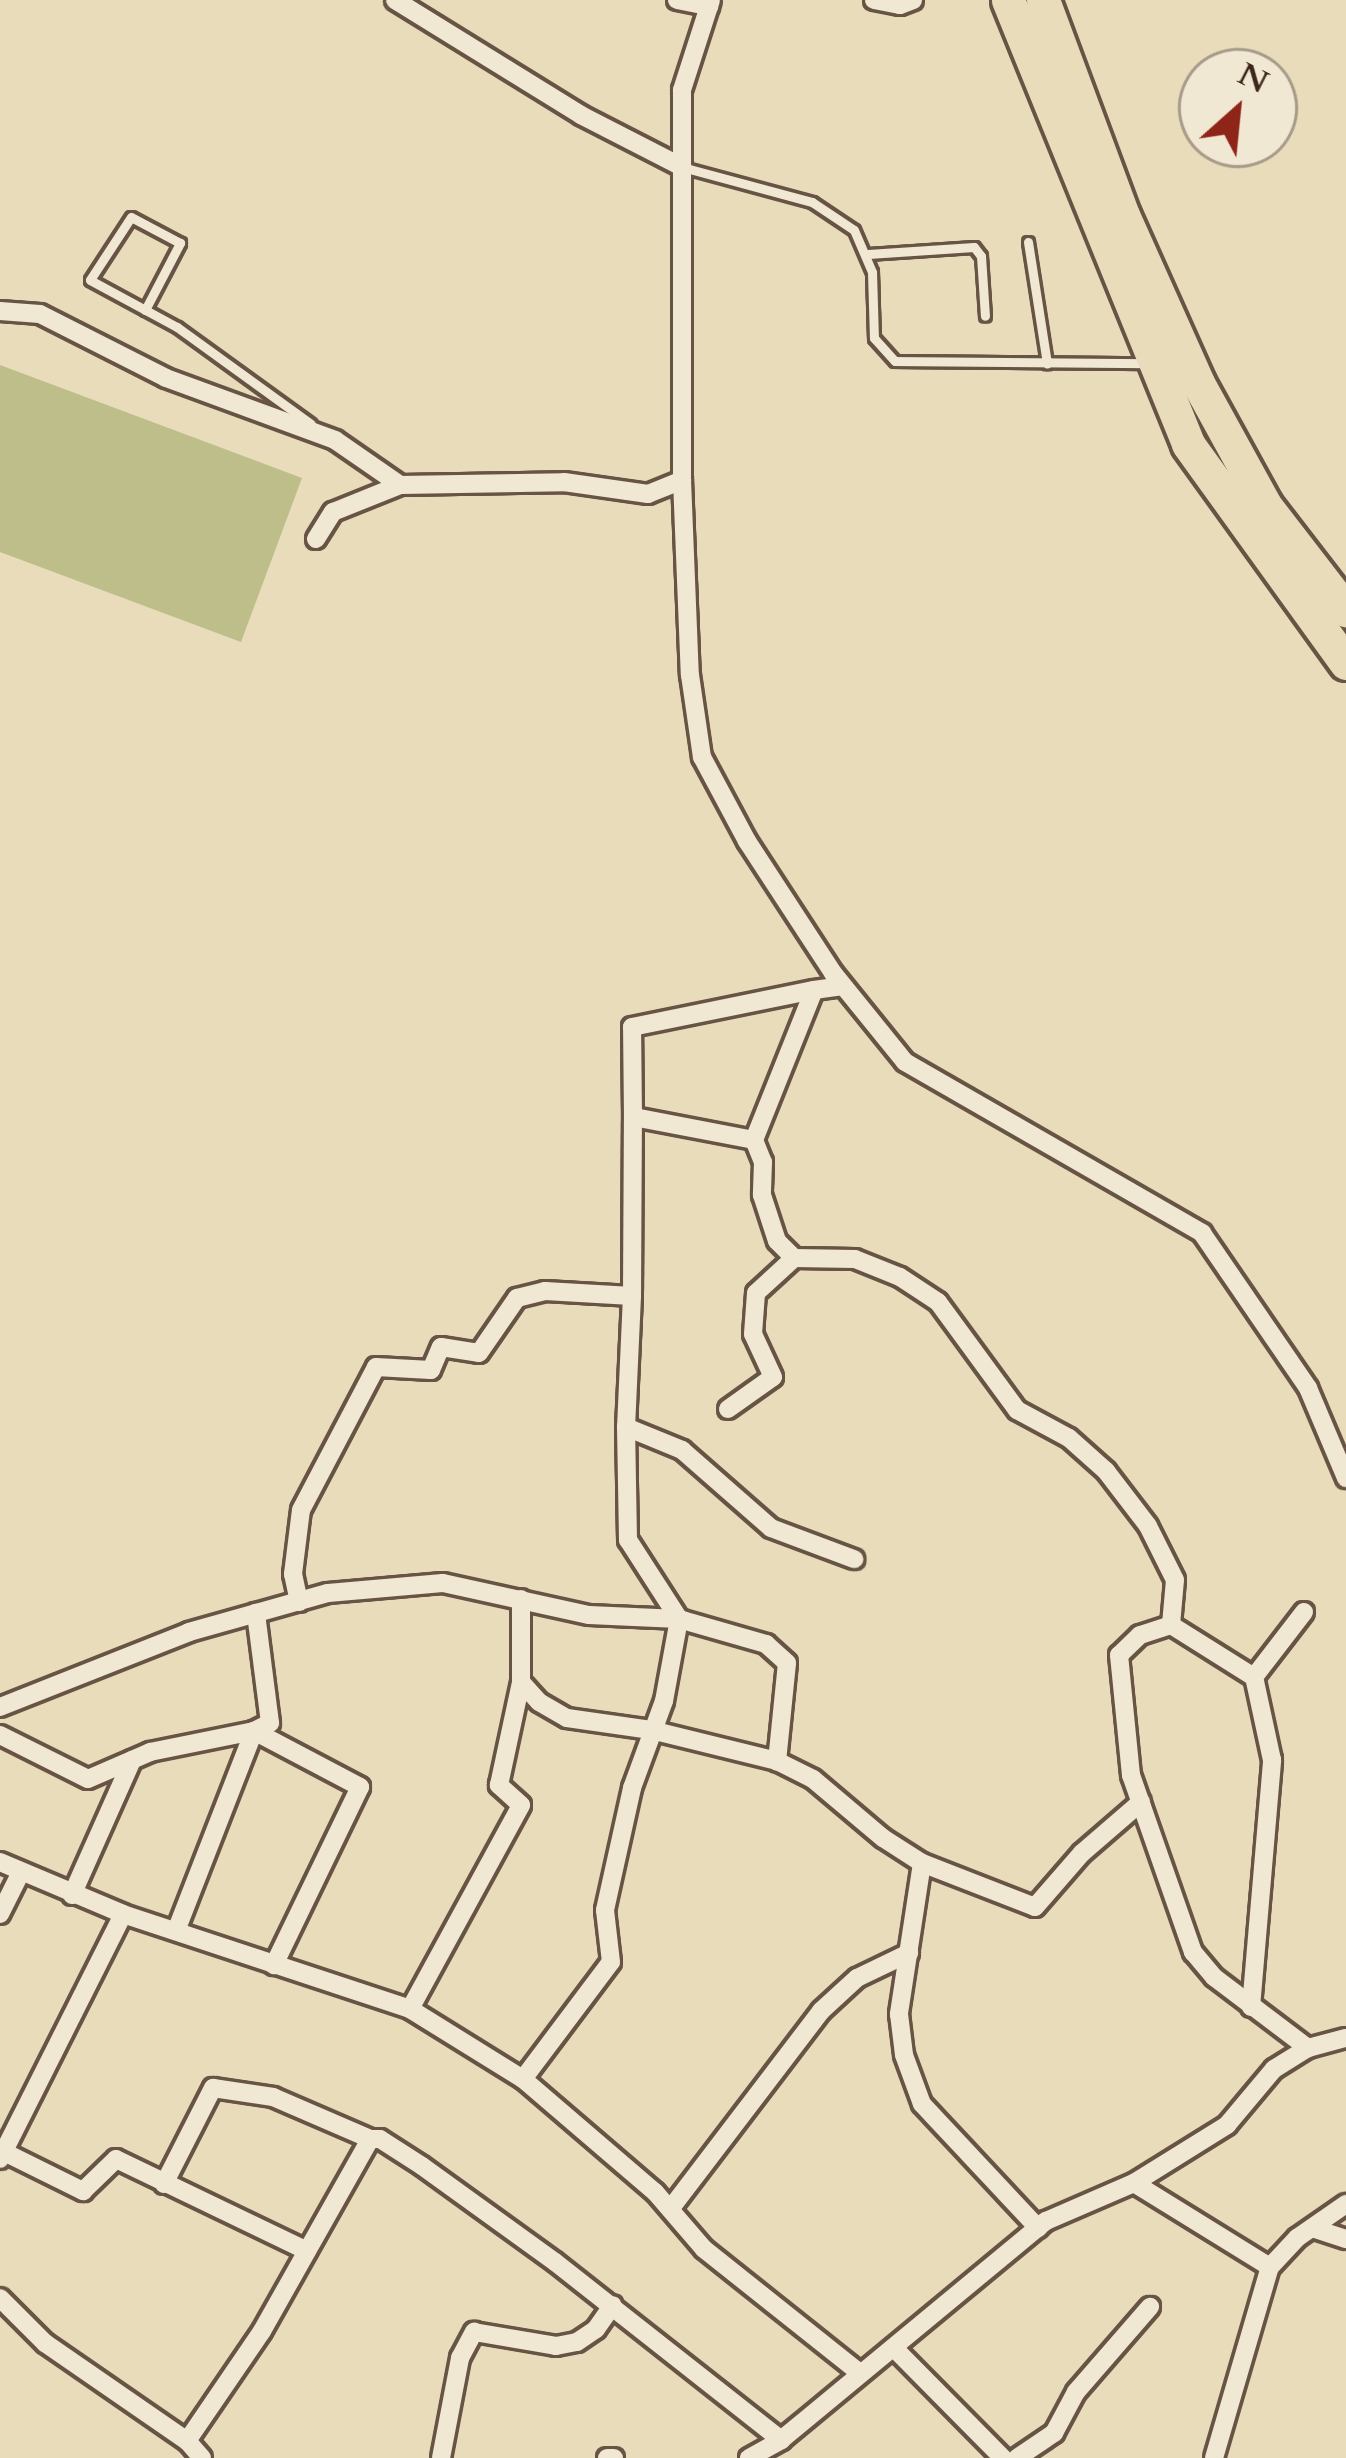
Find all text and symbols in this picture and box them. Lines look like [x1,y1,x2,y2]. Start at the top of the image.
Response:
north arrow [1178,48,1298,168]
text: N [1230,52,1276,105]

